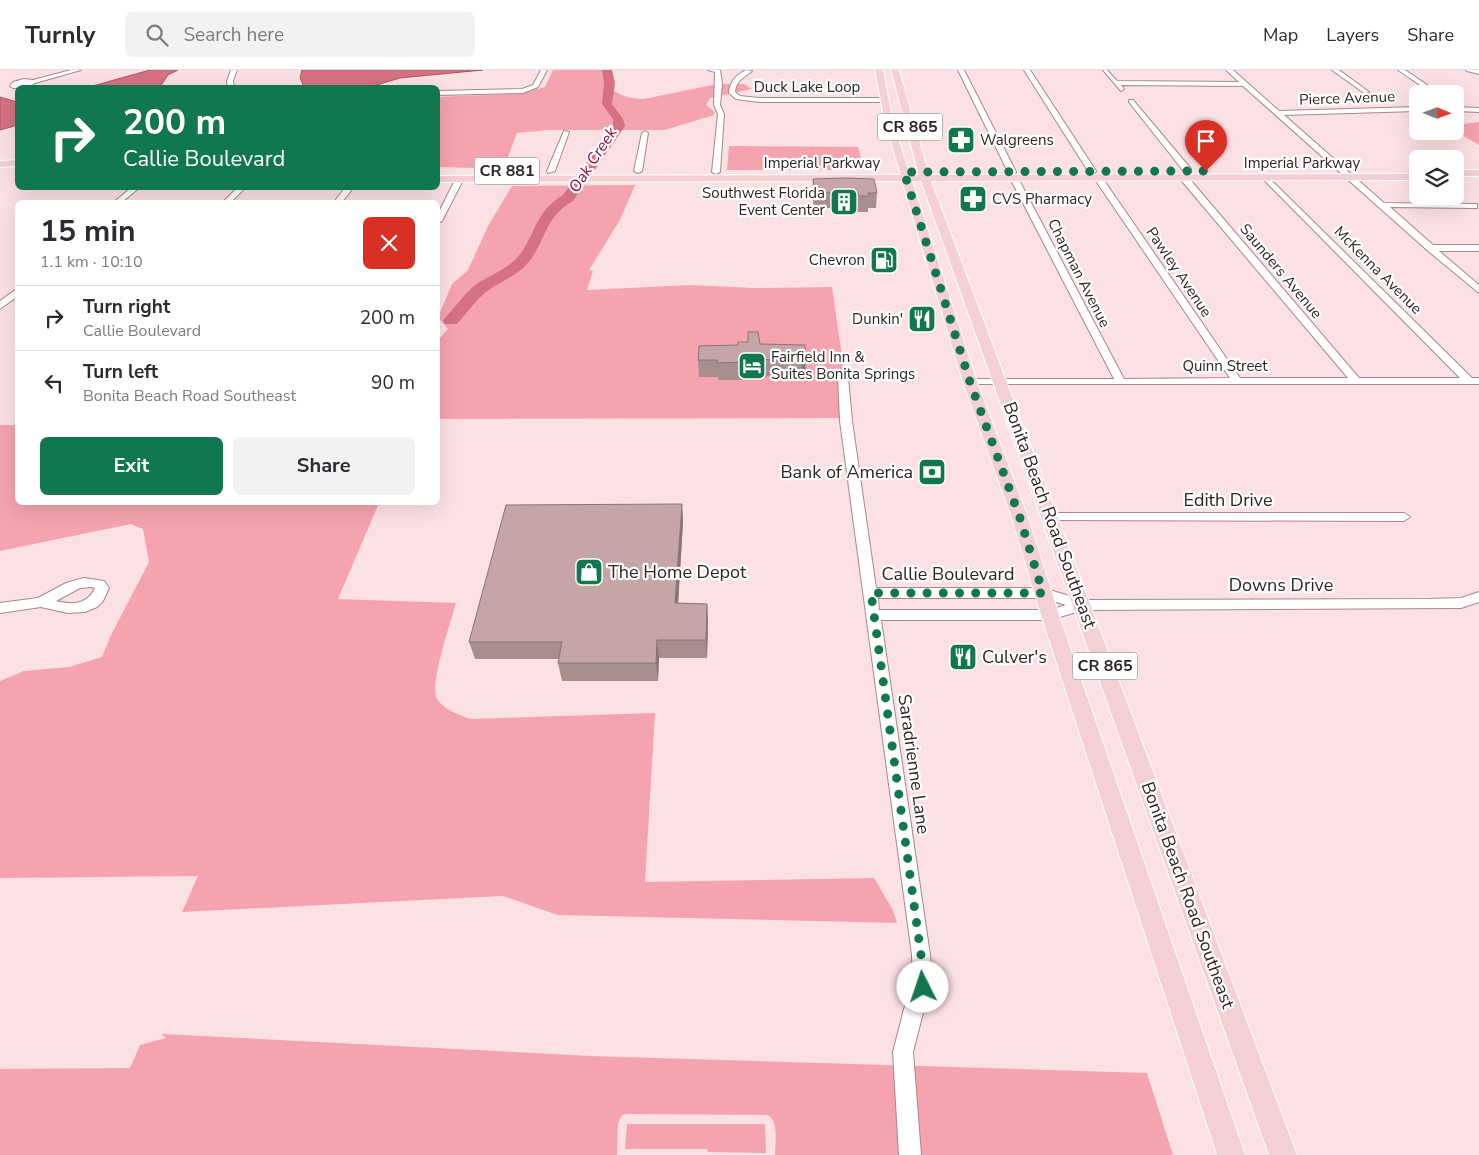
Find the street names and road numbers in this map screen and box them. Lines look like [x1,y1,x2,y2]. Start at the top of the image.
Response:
street label: Duck Lake Loop [754,77,861,97]
street label: Pierce Avenue [1299,86,1395,110]
road number: CR 865 [878,114,942,140]
street label: Imperial Parkway [764,153,880,173]
street label: Imperial Parkway [1244,153,1360,173]
road number: CR 881 [474,158,540,184]
street label: Chapman Avenue [1043,215,1115,331]
street label: Saunders Avenue [1235,219,1327,323]
street label: McKenna Avenue [1330,222,1426,318]
street label: Pawley Avenue [1141,223,1217,321]
street label: Quinn Street [1182,356,1268,376]
street label: Bonita Beach Road Southeast [998,398,1103,632]
street label: Edith Drive [1184,488,1272,512]
street label: Callie Boulevard [882,562,1014,586]
street label: Downs Drive [1229,573,1333,597]
road number: CR 865 [1072,652,1138,680]
street label: Saradrienne Lane [892,693,936,835]
street label: Bonita Beach Road Southeast [1136,778,1241,1012]

